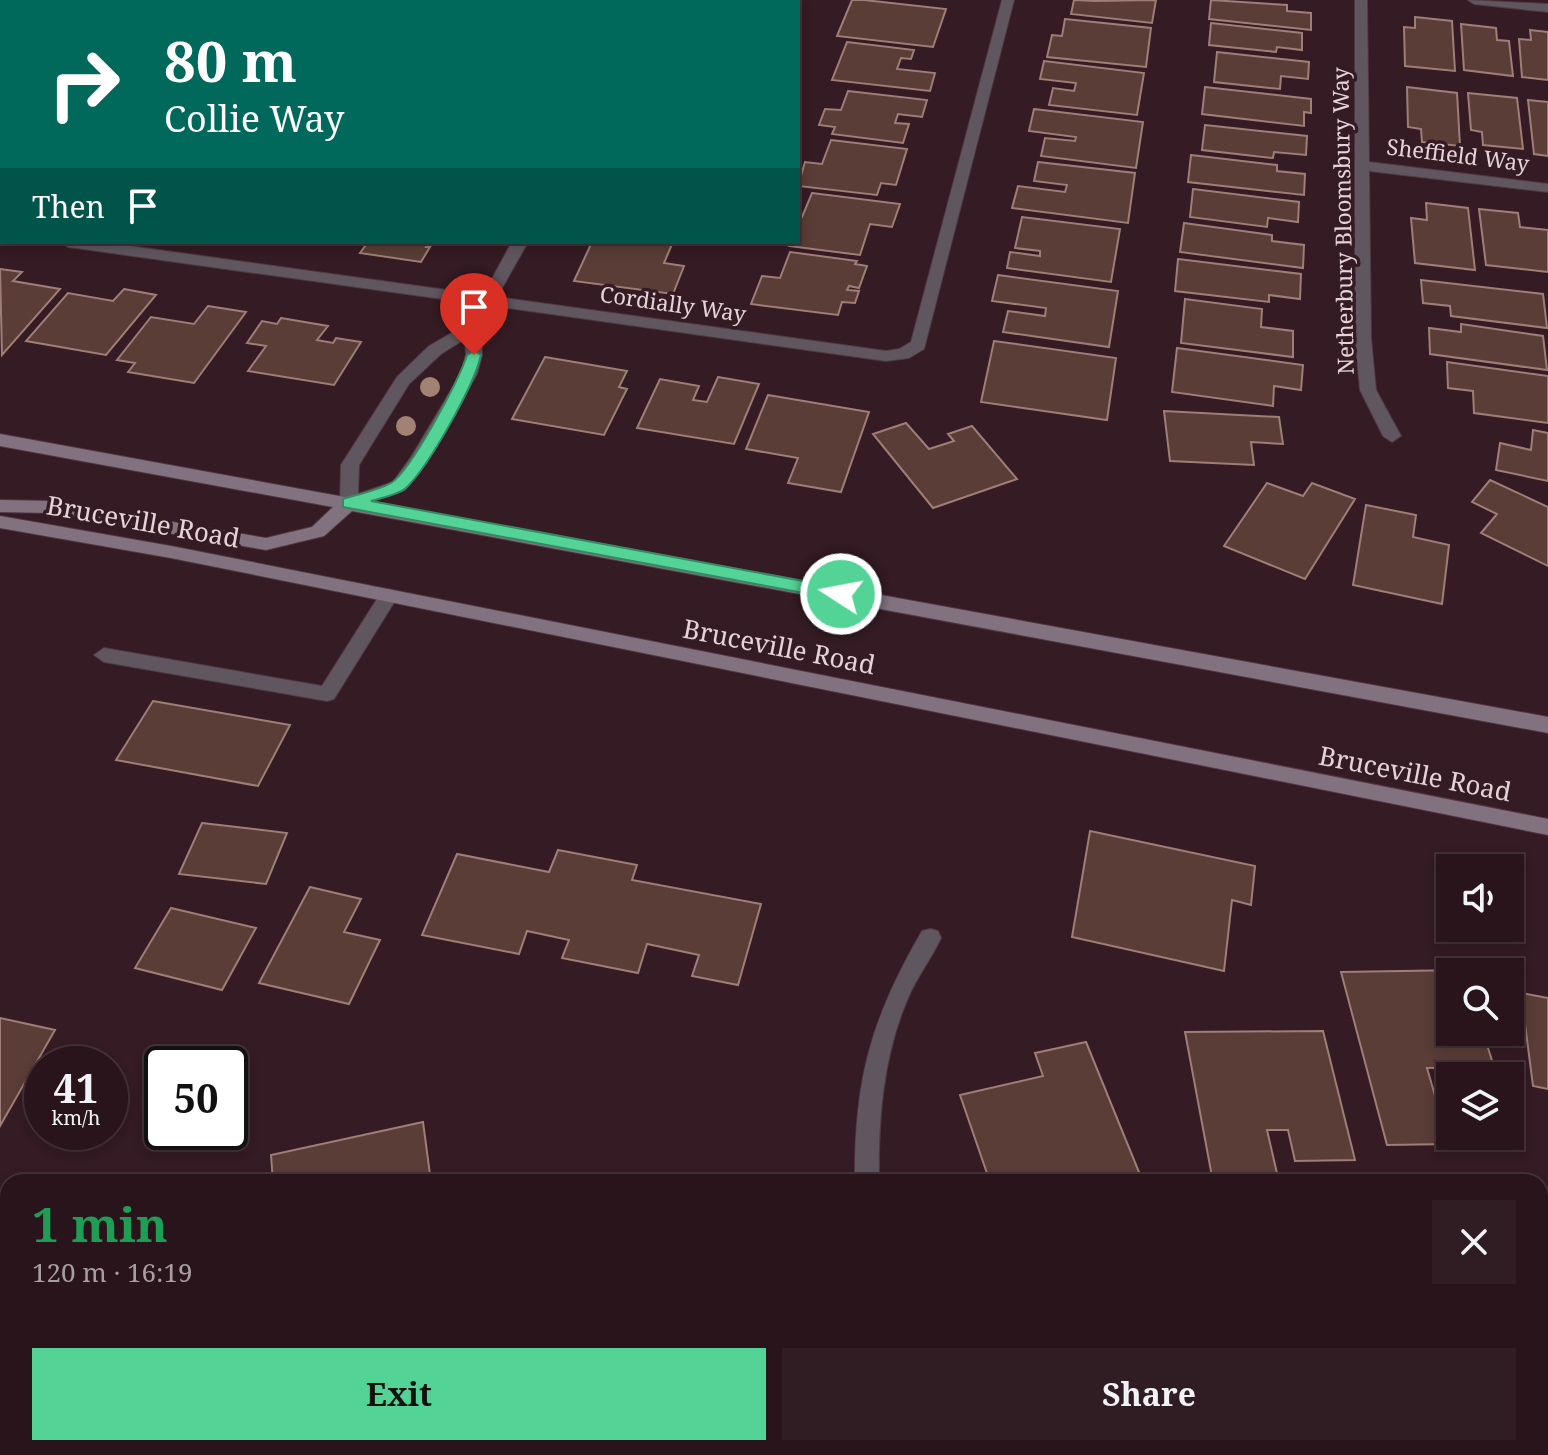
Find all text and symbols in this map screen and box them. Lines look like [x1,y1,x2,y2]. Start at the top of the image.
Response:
text: 80 m [164,22,297,98]
icon: right [32,32,136,136]
street label: Netherbury Bloomsbury Way [1324,66,1360,375]
text: Collie Way [164,94,344,143]
street label: Sheffield Way [1385,130,1532,178]
icon: arrive [121,184,165,228]
text: Then [32,186,105,227]
pin [440,273,508,355]
street label: Cordially Way [598,278,749,328]
icon: arrive [452,285,496,329]
street label: Bruceville Road [44,486,242,556]
position arrow [799,552,883,636]
street label: Bruceville Road [680,610,879,682]
street label: Bruceville Road [1316,737,1515,809]
map controls [1436,854,1524,1150]
button: sound [1436,854,1524,942]
button: search [1436,958,1524,1046]
speed limit sign: 50 [144,1046,248,1150]
text: 41 [53,1060,99,1115]
button: layers [1436,1062,1524,1150]
text: km/h [51,1104,101,1131]
text: 1 min [32,1191,168,1256]
button: close [1432,1200,1516,1284]
text: 120 m · 16:19 [32,1254,193,1290]
button: Exit [32,1348,766,1440]
button: Share [782,1348,1516,1440]

